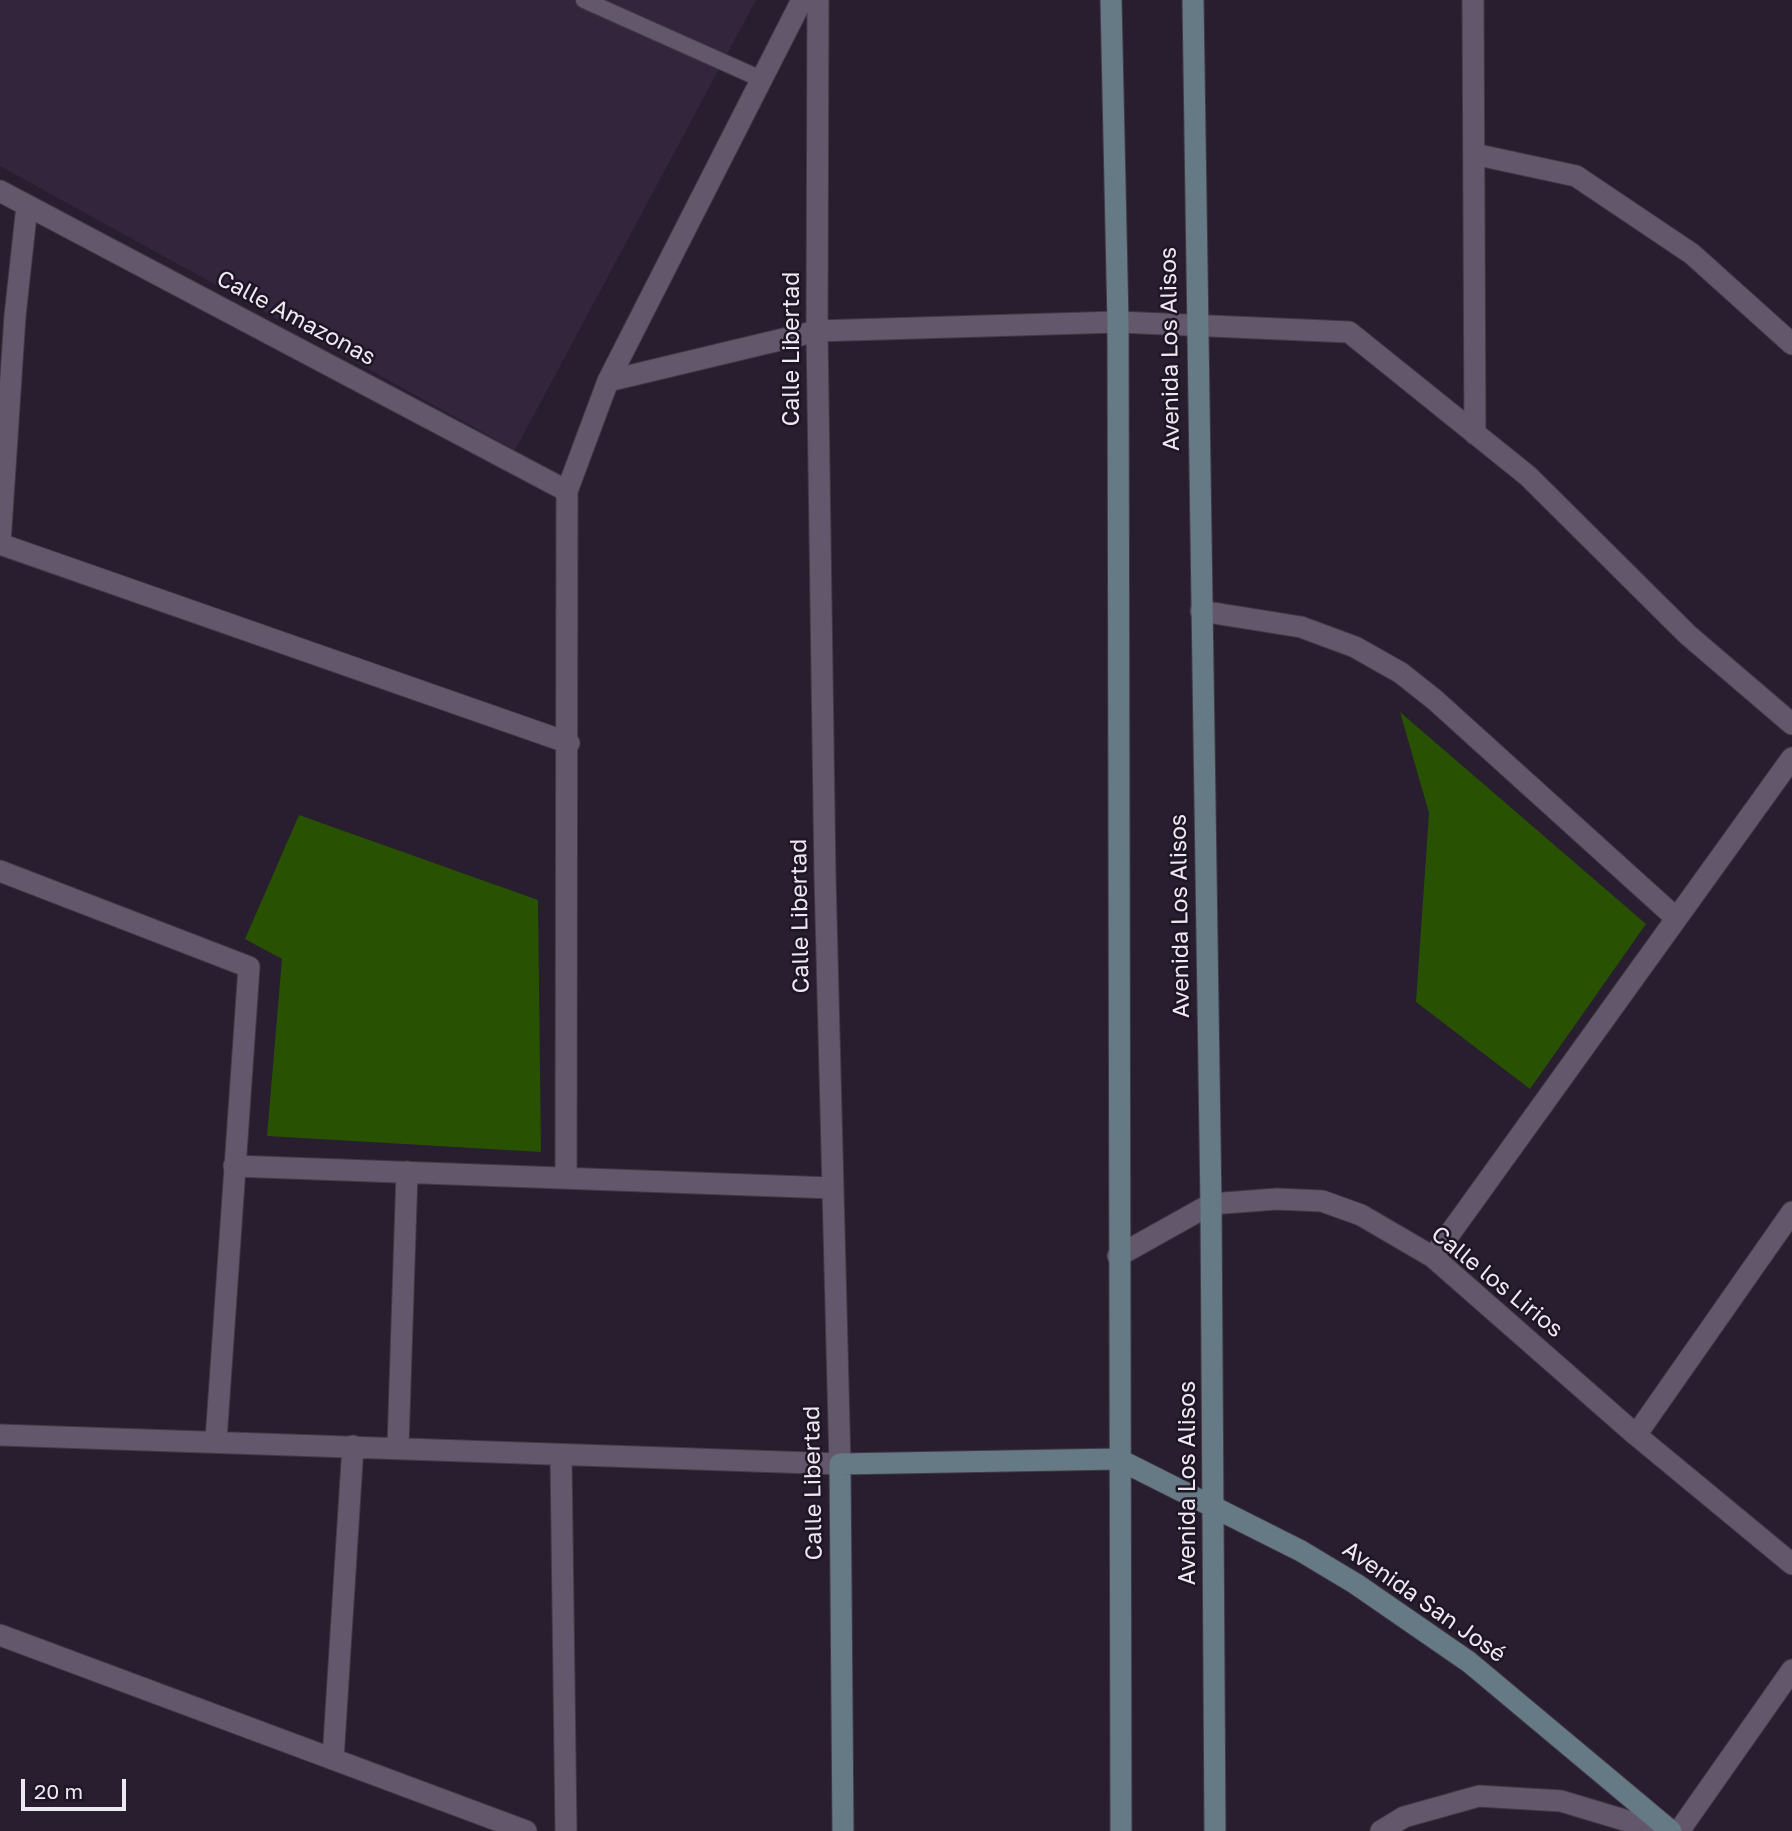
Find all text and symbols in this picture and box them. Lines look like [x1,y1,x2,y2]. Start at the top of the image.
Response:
street label: Avenida Los Alisos [1154,247,1186,451]
street label: Calle Amazonas [212,265,380,371]
street label: Calle Libertad [778,272,806,426]
street label: Avenida Los Alisos [1164,814,1196,1018]
street label: Calle Libertad [785,838,815,994]
street label: Calle los Lirios [1426,1220,1568,1344]
street label: Avenida Los Alisos [1174,1381,1202,1585]
street label: Calle Libertad [798,1405,828,1561]
street label: Avenida San José [1337,1535,1511,1669]
scale bar [24,1764,130,1808]
text: 20 m [34,1778,83,1804]

